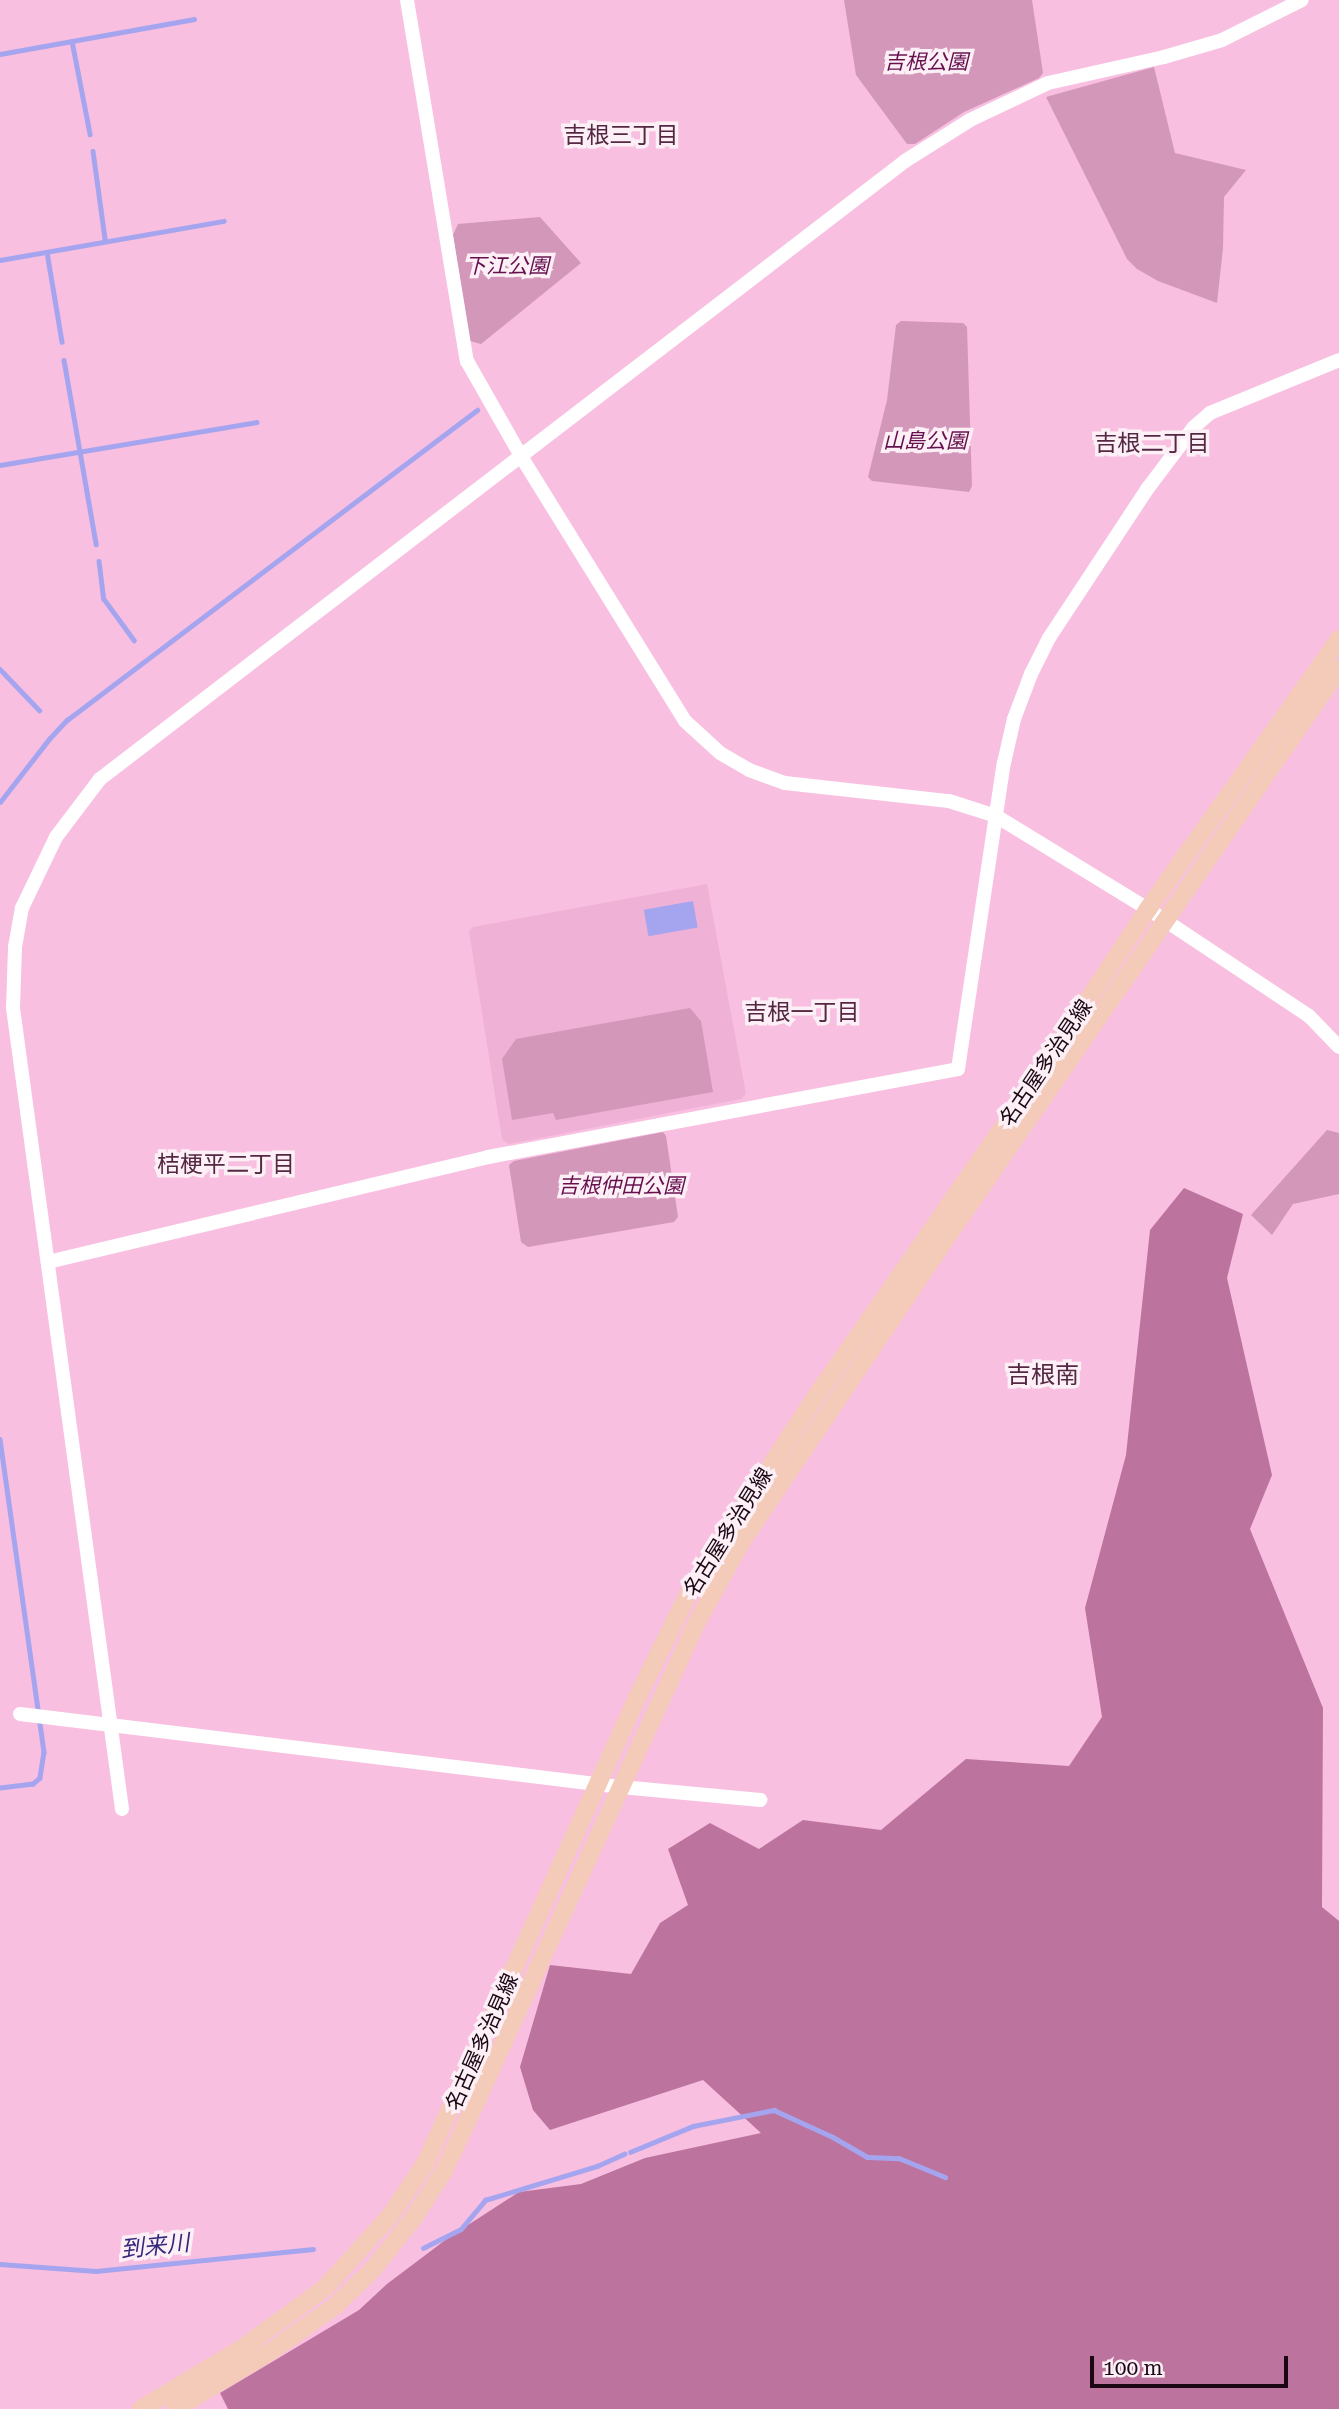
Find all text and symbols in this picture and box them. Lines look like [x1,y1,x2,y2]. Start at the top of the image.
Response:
park label: 吉根公園 [884,49,968,75]
district label: 吉根三丁目 [564,122,678,150]
park label: 下江公園 [465,253,549,279]
park label: 山島公園 [883,428,967,454]
district label: 吉根二丁目 [1095,430,1209,458]
street label: 名古屋多治見線 [994,995,1098,1131]
district label: 吉根一丁目 [745,999,859,1027]
district label: 桔梗平二丁目 [157,1151,295,1179]
park label: 吉根仲田公園 [558,1173,684,1199]
district label: 吉根南 [1007,1362,1079,1390]
street label: 名古屋多治見線 [678,1463,778,1601]
street label: 名古屋多治見線 [441,1970,523,2114]
water label: 到来川 [119,2230,191,2264]
scale bar [1094,2342,1292,2386]
text: 100 m [1103,2356,1163,2380]

